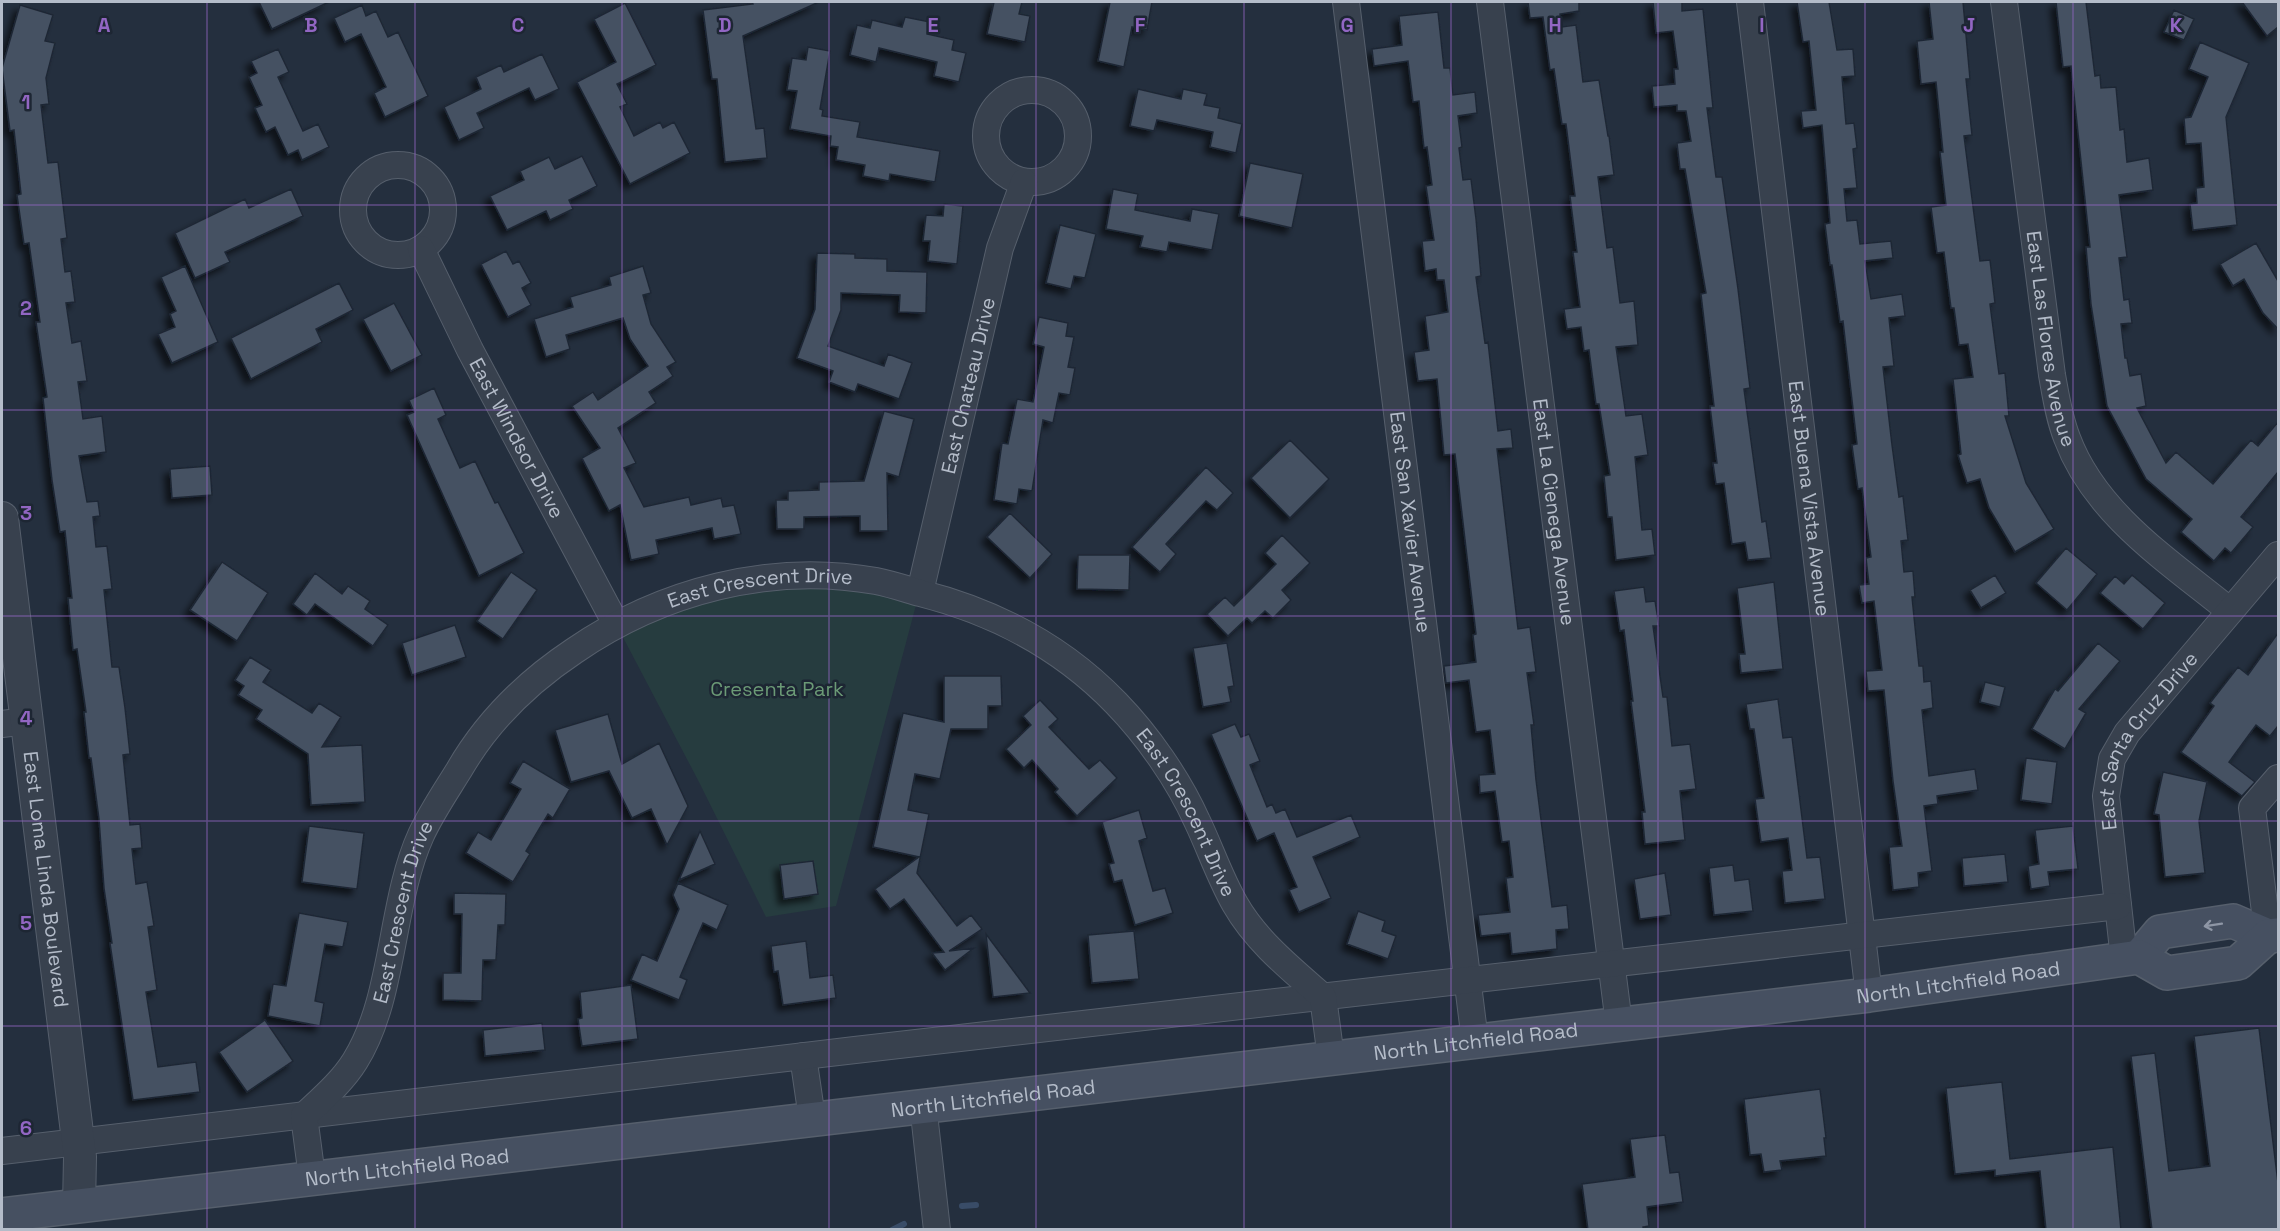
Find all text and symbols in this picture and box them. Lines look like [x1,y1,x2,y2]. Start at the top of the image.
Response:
text: A [98,12,111,38]
text: B [304,12,318,38]
text: C [512,12,525,38]
text: D [718,12,732,38]
text: E [927,12,939,38]
text: F [1135,12,1146,38]
text: G [1340,12,1354,38]
text: H [1548,12,1562,38]
text: I [1759,12,1765,38]
text: J [1963,12,1975,38]
text: K [2170,12,2183,38]
text: 1 [21,89,31,115]
street label: East Las Flores Avenue [2021,229,2082,450]
text: 2 [20,295,32,321]
street label: East Chateau Drive [935,295,1001,476]
street label: East Windsor Drive [464,353,570,523]
street label: East Buena Vista Avenue [1782,379,1837,618]
street label: East La Cienega Avenue [1527,397,1582,627]
street label: East San Xavier Avenue [1384,410,1437,634]
text: 3 [20,500,32,526]
street label: East Crescent Drive [664,562,854,614]
street label: East Santa Cruz Drive [2093,646,2204,832]
park label: Cresenta Park [710,676,844,702]
text: 4 [20,705,33,731]
street label: East Crescent Drive [1130,723,1242,901]
street label: East Loma Linda Boulevard [18,750,75,1009]
street label: East Crescent Drive [367,816,439,1006]
text: 5 [20,910,32,936]
one-way arrow [2203,919,2223,930]
street label: North Litchfield Road [1855,955,2062,1009]
street label: North Litchfield Road [1372,1016,1579,1066]
street label: North Litchfield Road [890,1073,1097,1123]
text: 6 [20,1115,32,1141]
street label: North Litchfield Road [304,1142,511,1192]

